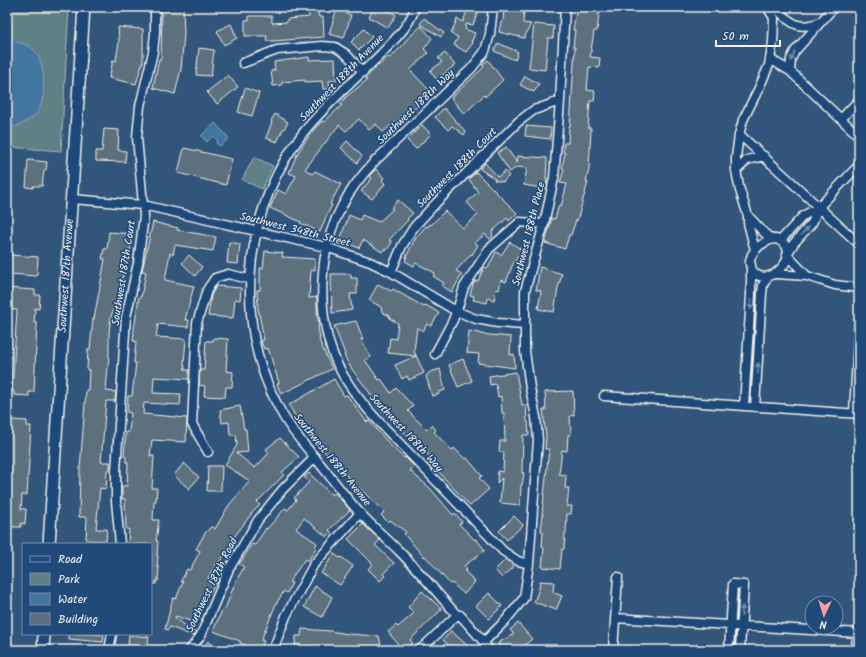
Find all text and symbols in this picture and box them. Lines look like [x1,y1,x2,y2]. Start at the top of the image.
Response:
scale bar [716,22,780,48]
text: 50 m [722,27,749,46]
street label: Southwest 188th Avenue [295,30,389,126]
one-way arrow [790,51,796,63]
street label: Southwest 188th Way [373,64,460,149]
street label: Southwest 188th Court [412,123,502,213]
street label: Southwest 188th Place [507,180,551,288]
street label: Southwest 348th Street [238,208,353,253]
street label: Southwest 187th Avenue [54,218,79,333]
street label: Southwest 187th Court [107,218,141,327]
one-way arrow [800,226,809,237]
one-way arrow [748,298,754,311]
one-way arrow [754,362,761,374]
street label: Southwest 188th Way [365,390,448,477]
street label: Southwest 188th Avenue [289,409,375,511]
street label: Southwest 187th Road [181,534,243,636]
legend [22,543,152,635]
text: Road [58,550,83,569]
text: Park [58,570,80,589]
text: Water [58,590,88,609]
north arrow [804,595,844,635]
one-way arrow [739,605,746,617]
text: Building [58,610,98,629]
text: N [819,615,827,633]

